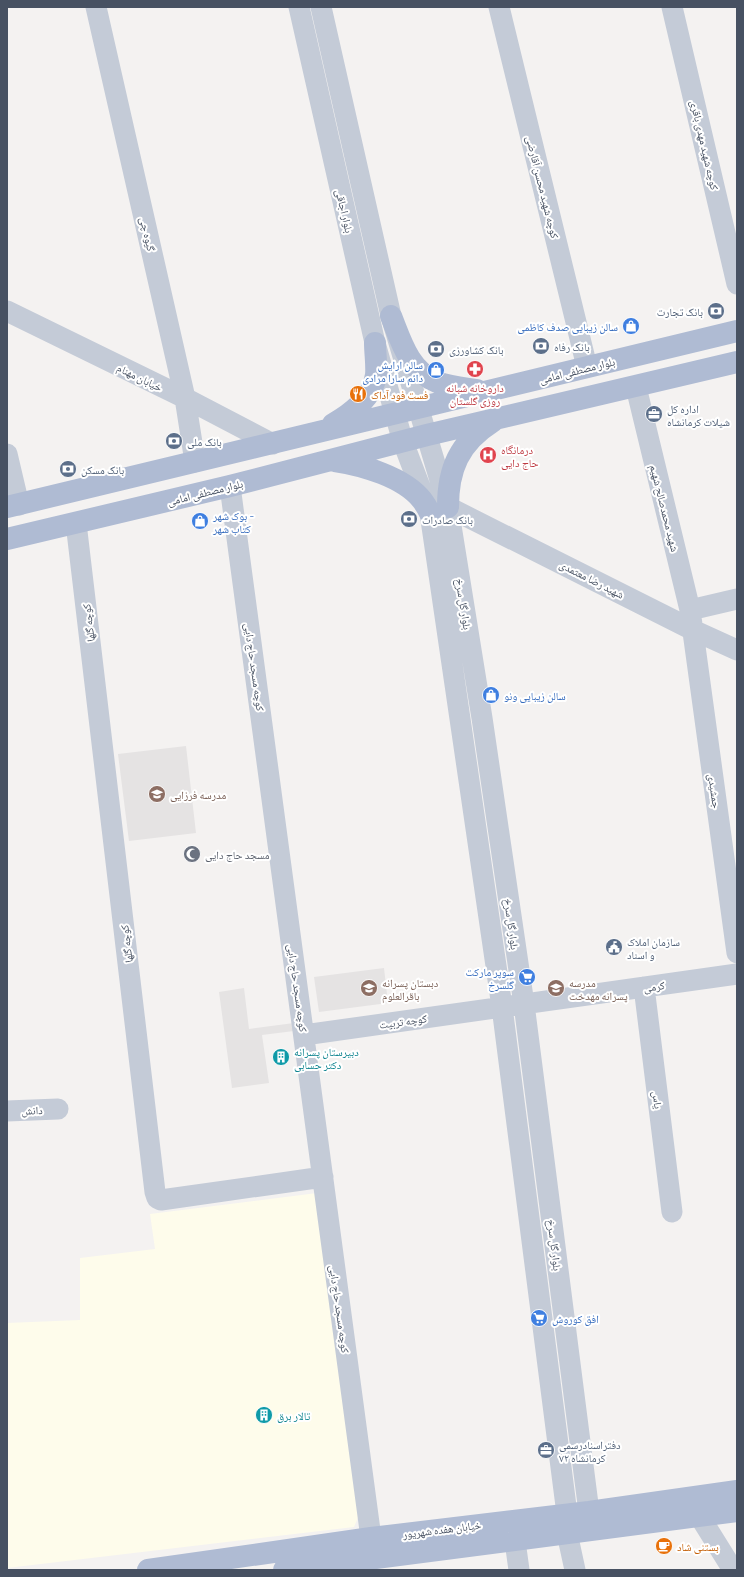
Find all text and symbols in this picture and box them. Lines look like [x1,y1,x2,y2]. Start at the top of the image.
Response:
street label: کوچه شهید مهدی باقری [687,99,723,192]
street label: کوچه شهید محسن آقارضی [523,134,563,240]
street label: بلوار اجاقی [333,188,357,234]
street label: گیوه چی [137,215,159,253]
bank icon: بانک تجارت [706,301,726,321]
place label: بانک تجارت [657,304,703,319]
shop icon: سالن زیبایی صدف کاظمی [621,316,641,336]
place label: سالن زیبایی صدف کاظمی [517,319,618,334]
bank icon: بانک رفاه [531,336,551,356]
bank icon: بانک کشاورزی [426,339,446,359]
place label: بانک رفاه [554,339,590,354]
place label: بانک کشاورزی [449,342,504,357]
street label: بلوار مصطفی امامی [538,353,616,387]
place label: سالن ارایش دائم سارا مرادی [362,357,423,386]
pharmacy icon: داروخانه شبانه روزی گلستان [465,359,485,379]
street label: خیابان مهنام [115,360,165,394]
shop icon: سالن ارایش دائم سارا مرادی [426,360,446,380]
place label: داروخانه شبانه روزی گلستان [446,380,504,408]
restaurant icon: فست فود آداک [348,384,368,404]
place label: فست فود آداک [371,387,429,402]
place label: اداره کل شیلات کرمانشاه [667,401,730,429]
office icon: اداره کل شیلات کرمانشاه [644,404,664,424]
bank icon: بانک ملی [164,431,184,451]
place label: بانک ملی [187,434,222,449]
place label: درمانگاه حاج دایی [501,442,538,470]
hospital icon: درمانگاه حاج دایی [478,445,498,465]
bank icon: بانک مسکن [58,459,78,479]
place label: بانک مسکن [81,462,124,477]
street label: شهید محمدصالح شهیم [646,463,683,553]
street label: بلوار مصطفی امامی [166,475,244,509]
place label: بوک شهر - کتاب شهر [212,508,254,536]
bank icon: بانک صادرات [399,509,419,529]
shop icon: بوک شهر - کتاب شهر [190,511,210,531]
place label: بانک صادرات [422,512,473,527]
street label: شهید رضا معتمدی [557,556,627,602]
street label: بلوار گل سرخ [453,577,475,631]
street label: کوچه گلها [78,603,98,643]
street label: کوچه مسجد حاج دایی [241,622,269,712]
shop icon: سالن زیبایی ونو [481,685,501,705]
place label: سالن زیبایی ونو [504,688,566,703]
street label: جمشیدی [705,773,725,809]
school or university icon: مدرسه فرزایی [147,784,167,804]
place label: مدرسه فرزایی [170,787,226,802]
mosque icon: مسجد حاج دایی [182,844,202,864]
place label: مسجد حاج دایی [205,847,270,862]
street label: بلوار گل سرخ [501,897,523,951]
street label: کوچه گلها [116,924,136,964]
place label: سازمان املاک و اسناد [627,934,680,962]
public building icon: سازمان املاک و اسناد [604,937,624,957]
street label: کوچه مسجد حاج دایی [284,943,312,1033]
place label: سوپر مارکت گلسرخ [466,964,514,992]
supermarket icon: سوپر مارکت گلسرخ [517,967,537,987]
place label: دبستان پسرانه باقرالعلوم [382,975,439,1003]
place label: مدرسه پسرانه مهدخت [569,975,628,1003]
street label: کرمی [642,977,666,995]
school or university icon: دبستان پسرانه باقرالعلوم [359,978,379,998]
school or university icon: مدرسه پسرانه مهدخت [546,978,566,998]
street label: کوچه تربیت [378,1010,428,1032]
place label: دبیرستان پسرانه دکتر حسابی [294,1044,359,1072]
building icon: دبیرستان پسرانه دکتر حسابی [271,1047,291,1067]
street label: یاس [649,1090,667,1110]
street label: دانش [21,1102,43,1118]
street label: بلوار گل سرخ [544,1218,566,1272]
street label: کوچه مسجد حاج دایی [326,1264,354,1354]
supermarket icon: افق کوروش [529,1308,549,1328]
place label: افق کوروش [552,1311,599,1326]
building icon: تالار برق [254,1405,274,1425]
place label: تالار برق [277,1408,311,1423]
place label: دفتراسنادرسمی ۷۲ کرمانشاه [559,1437,621,1465]
office icon: دفتراسنادرسمی ۷۲ کرمانشاه [536,1440,556,1460]
street label: خیابان هفده شهریور [401,1517,482,1541]
cafe icon: بستنی شاد [654,1536,674,1556]
place label: بستنی شاد [677,1539,719,1554]

